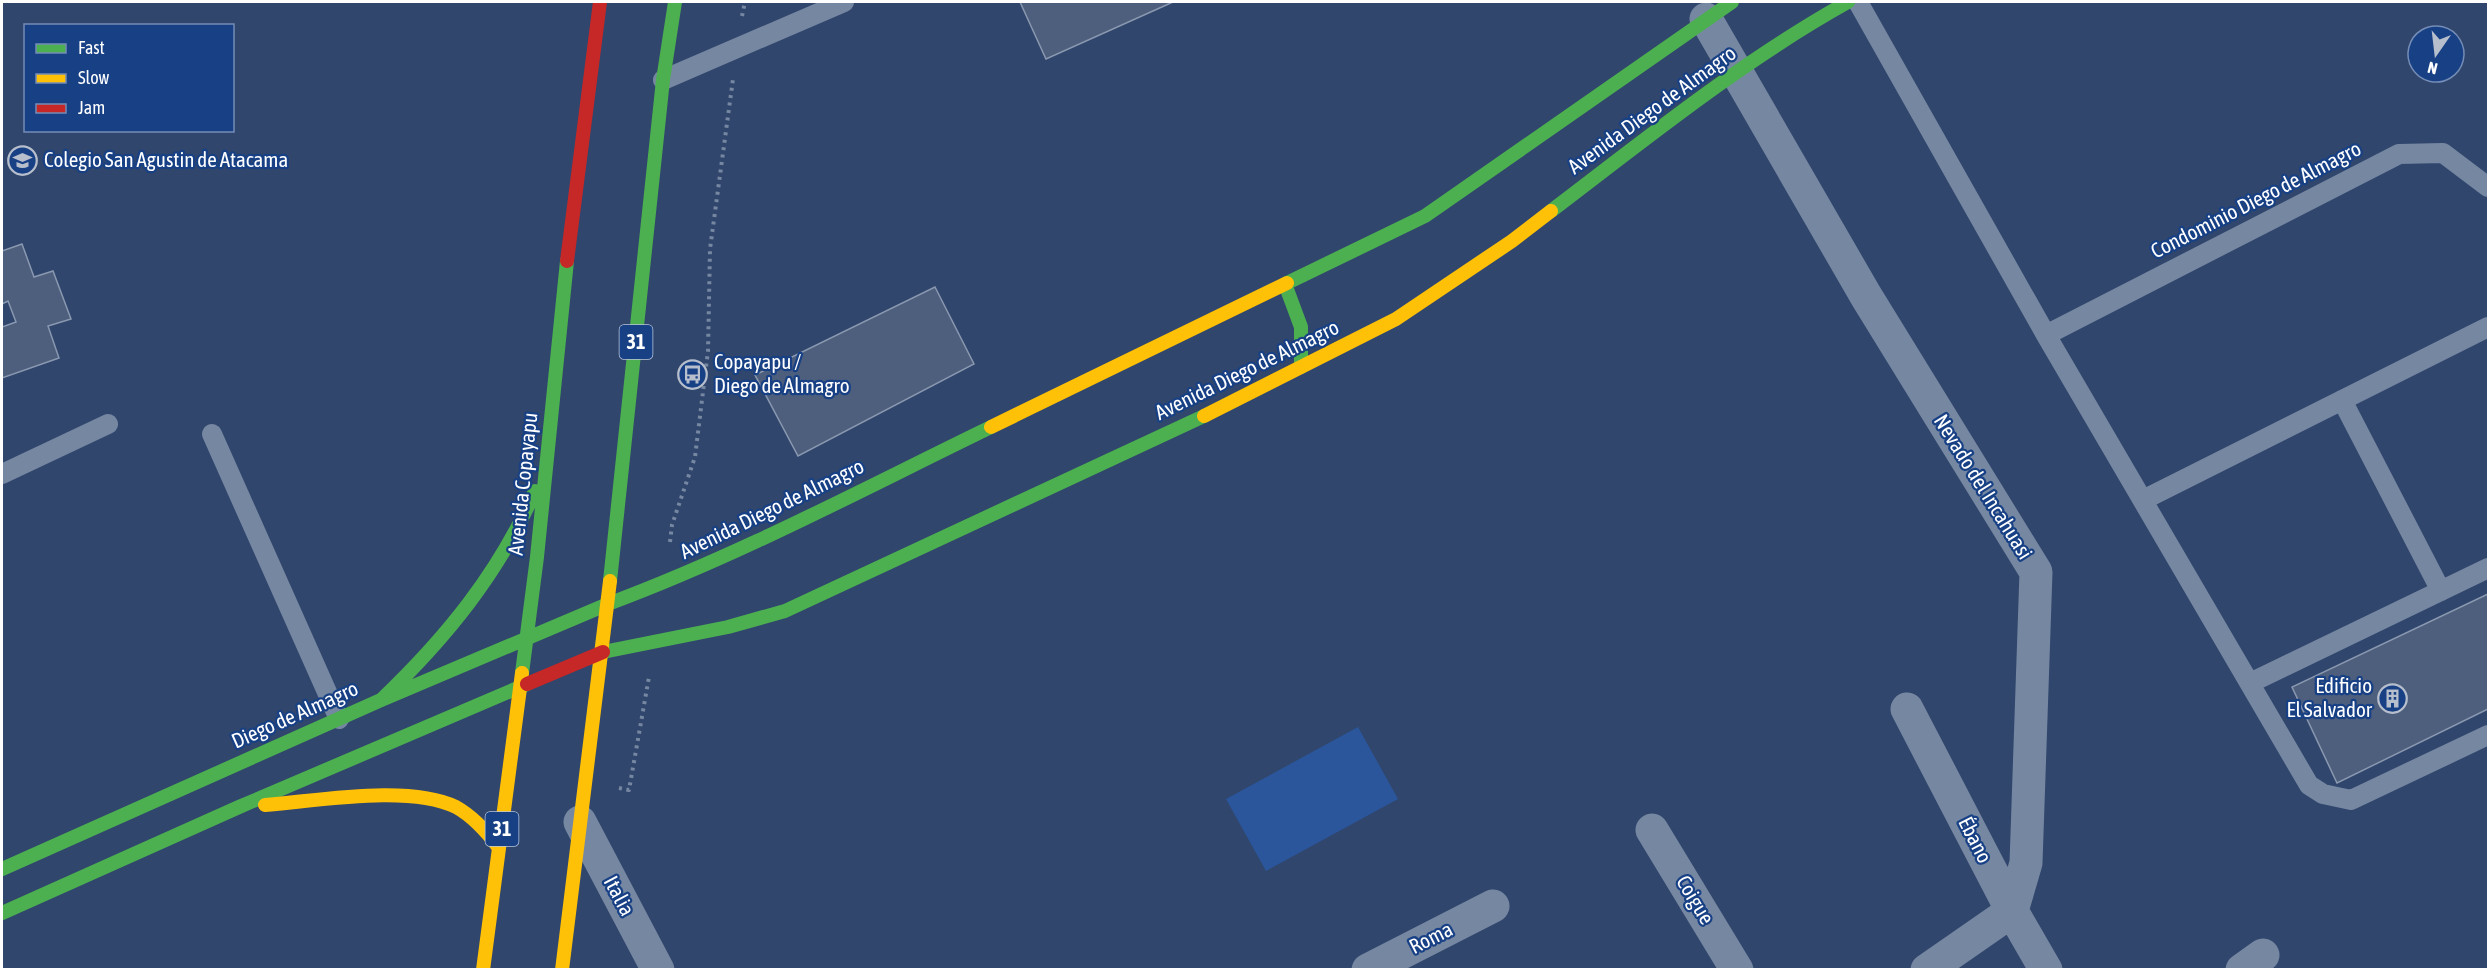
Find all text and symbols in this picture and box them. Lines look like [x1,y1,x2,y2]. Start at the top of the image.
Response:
legend [24,24,234,132]
north arrow [2406,24,2466,84]
text: Fast [78,37,105,58]
street label: Avenida Diego de Almagro [1563,40,1740,178]
text: N [2426,59,2439,78]
text: Slow [78,67,109,88]
text: Jam [78,97,105,118]
street label: Condominio Diego de Almagro [2146,136,2365,263]
school or university icon: Colegio San Agustin de Atacama [7,144,39,176]
place label: Colegio San Agustin de Atacama [44,147,288,171]
street label: Avenida Diego de Almagro [1151,314,1342,424]
road number: 31 [620,325,652,359]
place label: Copayapu / Diego de Almagro [714,349,850,397]
bus stop icon: Copayapu / Diego de Almagro [677,358,709,390]
street label: Nevado del Incahuasi [1930,410,2038,563]
street label: Avenida Copayapu [503,411,541,556]
street label: Avenida Diego de Almagro [676,453,867,563]
place label: Edificio El Salvador [2286,673,2373,721]
street label: Diego de Almagro [228,676,361,753]
building icon: Edificio El Salvador [2377,682,2409,714]
road number: 31 [486,812,518,846]
street label: Ébano [1954,812,1998,867]
street label: Coigue [1672,871,1720,928]
street label: Italia [600,872,640,919]
street label: Roma [1405,916,1456,958]

